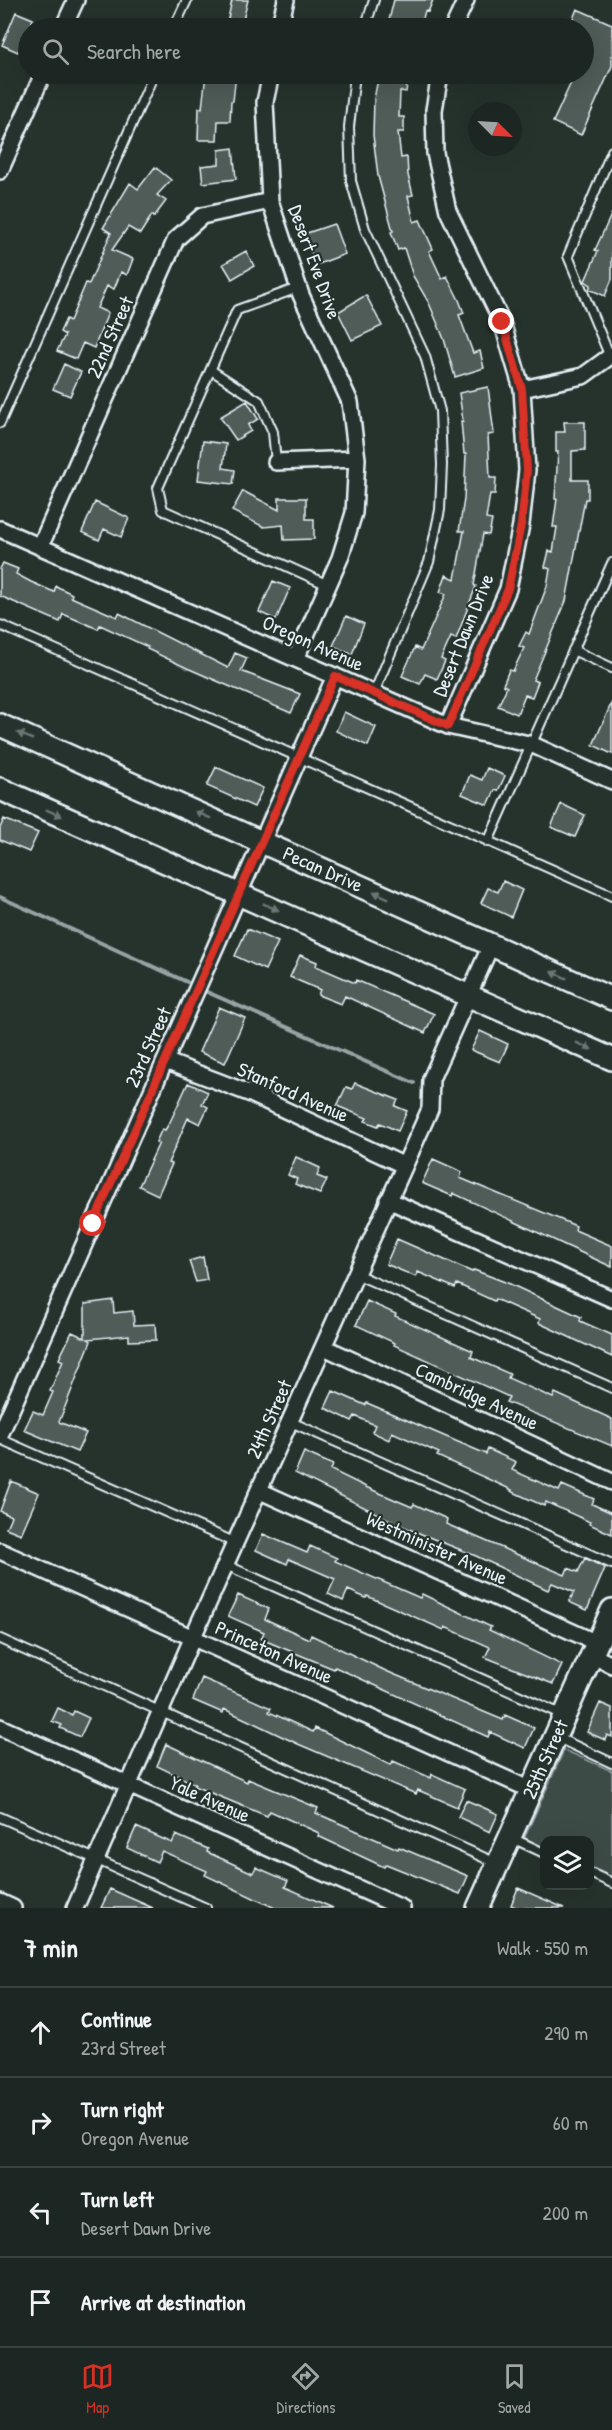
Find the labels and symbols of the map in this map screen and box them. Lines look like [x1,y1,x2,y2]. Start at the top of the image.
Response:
north arrow [468,102,522,156]
street label: Desert Eve Drive [282,201,349,323]
street label: 22nd Street [80,291,140,382]
route end [488,308,514,334]
street label: Desert Dawn Drive [426,569,499,700]
street label: Oregon Avenue [258,608,368,677]
one-way arrow [16,732,33,741]
one-way arrow [45,808,62,817]
one-way arrow [194,810,212,820]
street label: Pecan Drive [279,839,367,898]
one-way arrow [372,891,389,900]
one-way arrow [262,903,280,913]
one-way arrow [550,971,567,980]
street label: 23rd Street [118,1001,178,1091]
one-way arrow [575,1041,593,1051]
street label: Stanford Avenue [233,1055,353,1128]
route start [79,1210,105,1236]
street label: Cambridge Avenue [411,1355,543,1436]
street label: 24th Street [239,1374,298,1462]
street label: Westminister Avenue [362,1504,512,1591]
street label: Princeton Avenue [211,1614,337,1689]
street label: 25th Street [515,1714,574,1803]
street label: Yale Avenue [166,1769,255,1828]

